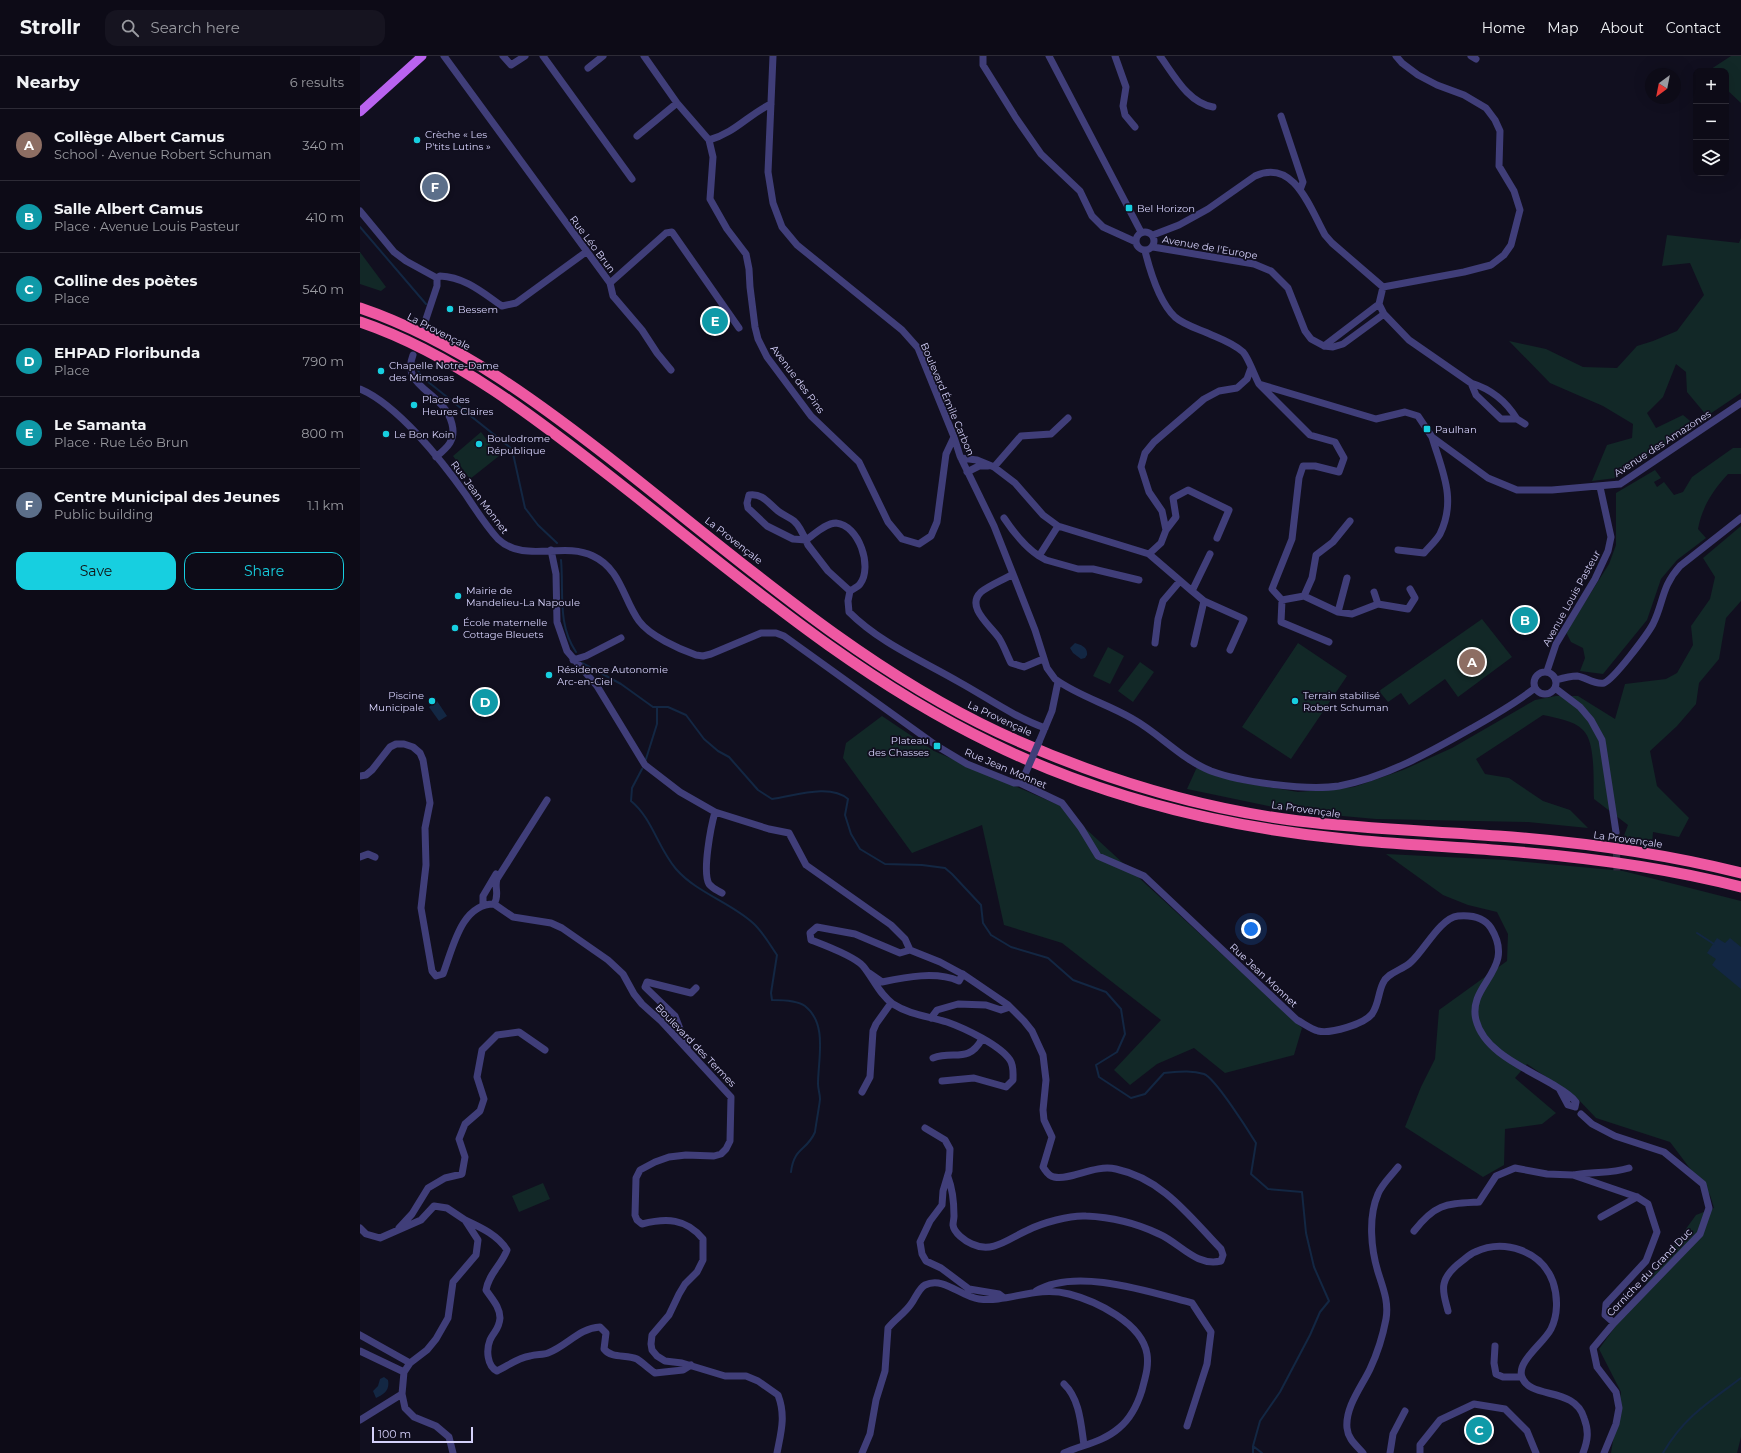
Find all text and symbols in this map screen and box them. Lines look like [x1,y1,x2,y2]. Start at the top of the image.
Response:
search box [105,10,385,46]
text: Strollr [20,16,81,39]
icon: search [119,17,141,39]
text: Search here [151,18,240,37]
text: Home [1482,19,1525,37]
text: Map [1547,19,1578,37]
text: About [1600,19,1644,37]
text: Contact [1666,19,1721,37]
north arrow [1645,68,1681,104]
map controls [1693,68,1729,176]
button: + [1693,68,1729,104]
text: Nearby [16,72,80,92]
text: 6 results [290,74,344,90]
button: − [1693,104,1729,140]
text: Collège Albert Camus [54,127,224,146]
place label: Crèche « Les P'tits Lutins » [425,128,491,153]
marker: Crèche « Les P'tits Lutins » [412,135,422,145]
text: A [24,137,34,153]
text: 340 m [302,137,344,153]
button: layers [1693,140,1729,176]
text: School · Avenue Robert Schuman [54,146,272,162]
pin: F [422,172,448,202]
text: Salle Albert Camus [54,199,203,218]
place label: Bel Horizon [1137,202,1195,215]
marker: Bel Horizon [1124,203,1134,213]
text: B [24,209,34,225]
text: 410 m [305,209,344,225]
street label: Rue Léo Brun [567,213,618,276]
text: Place · Avenue Louis Pasteur [54,218,240,234]
street label: Avenue de l'Europe [1161,233,1259,262]
text: Colline des poètes [54,271,197,290]
text: C [24,281,34,297]
text: 540 m [302,281,344,297]
text: Place [54,290,90,306]
place label: Bessem [458,303,498,316]
marker: Bessem [445,304,455,314]
pin: E [702,306,728,336]
street label: La Provençale [405,310,473,353]
street label: Boulevard Émile Carbon [918,341,977,458]
text: EHPAD Floribunda [54,343,200,362]
street label: Avenue des Pins [768,343,828,416]
text: D [24,353,34,369]
text: 790 m [303,353,344,369]
place label: Chapelle Notre-Dame des Mimosas [389,359,499,384]
text: Place [54,362,90,378]
marker: Chapelle Notre-Dame des Mimosas [376,366,386,376]
place label: Place des Heures Claires [422,393,494,418]
marker: Place des Heures Claires [409,400,419,410]
street label: Avenue des Amazones [1611,407,1713,480]
text: Le Samanta [54,415,146,434]
place label: Paulhan [1435,423,1477,436]
marker: Paulhan [1422,424,1432,434]
text: E [25,425,33,441]
text: 800 m [301,425,344,441]
place label: Le Bon Koin [394,428,454,441]
marker: Le Bon Koin [381,429,391,439]
place label: Boulodrome République [487,432,550,457]
text: Place · Rue Léo Brun [54,434,189,450]
marker: Boulodrome République [474,439,484,449]
street label: Rue Jean Monnet [448,458,511,536]
text: Centre Municipal des Jeunes [54,487,280,506]
text: F [25,497,33,513]
text: 1.1 km [307,497,344,513]
text: Public building [54,506,153,522]
street label: La Provençale [702,514,765,567]
street label: Avenue Louis Pasteur [1540,548,1603,649]
button: Save [16,552,176,590]
button: Share [184,552,344,590]
place label: Mairie de Mandelieu-La Napoule [466,584,580,609]
marker: Mairie de Mandelieu-La Napoule [453,591,463,601]
pin: B [1512,605,1538,635]
place label: École maternelle Cottage Bleuets [463,616,547,641]
marker: École maternelle Cottage Bleuets [450,623,460,633]
pin: A [1459,647,1485,677]
place label: Résidence Autonomie Arc-en-Ciel [557,663,668,688]
marker: Résidence Autonomie Arc-en-Ciel [544,670,554,680]
pin: D [472,687,498,717]
place label: Piscine Municipale [369,689,424,714]
place label: Terrain stabilisé Robert Schuman [1303,689,1389,714]
marker: Piscine Municipale [427,696,437,706]
marker: Terrain stabilisé Robert Schuman [1290,696,1300,706]
street label: La Provençale [965,698,1034,739]
place label: Plateau des Chasses [868,734,929,759]
marker: Plateau des Chasses [932,741,942,751]
street label: Rue Jean Monnet [963,745,1049,792]
street label: La Provençale [1271,798,1341,821]
street label: La Provençale [1593,828,1663,851]
your location [1241,919,1261,939]
street label: Rue Jean Monnet [1227,941,1300,1010]
street label: Boulevard des Termes [653,1001,739,1090]
street label: Corniche du Grand Duc [1604,1225,1695,1319]
pin: C [1466,1415,1492,1445]
scale bar [372,1425,473,1444]
text: 100 m [378,1427,411,1441]

